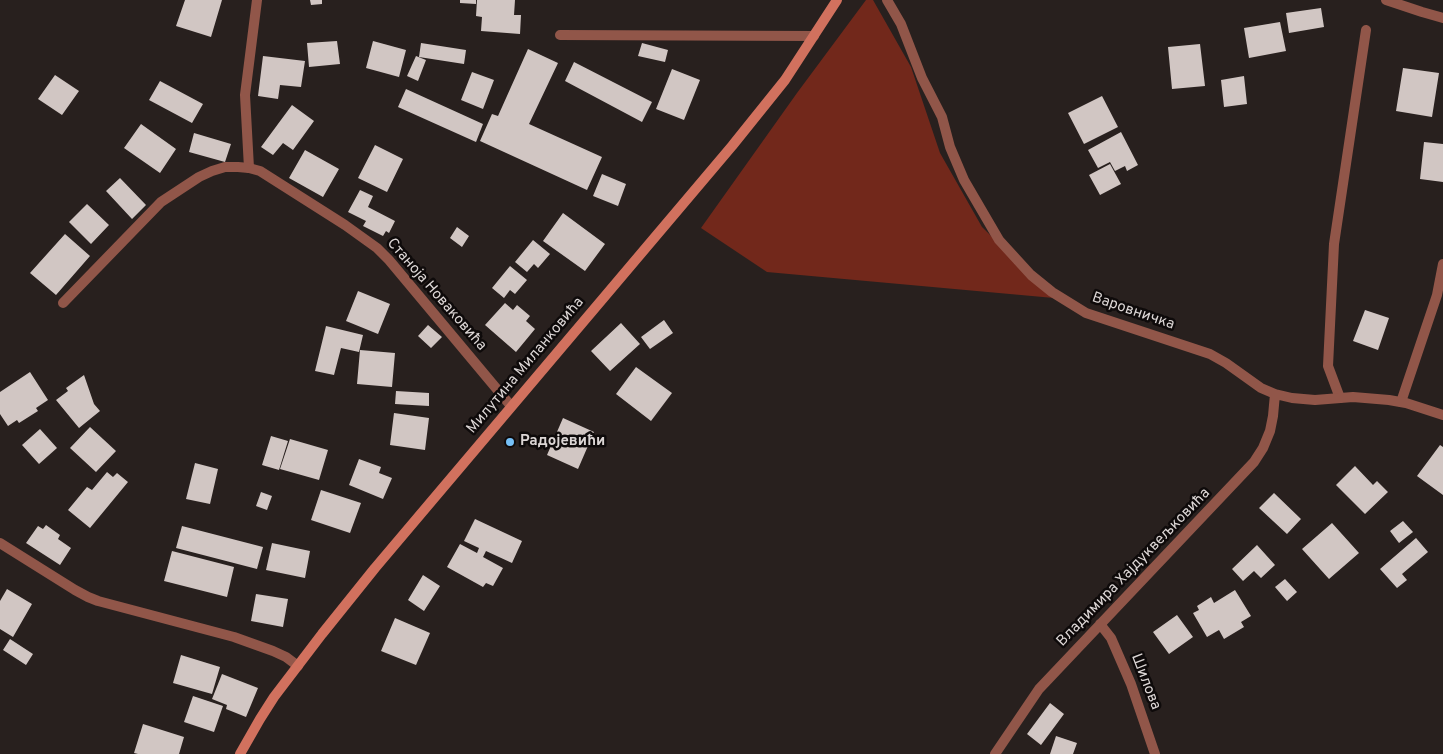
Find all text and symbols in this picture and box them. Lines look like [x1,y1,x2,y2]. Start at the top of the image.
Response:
street label: Станоја Новаковића [382,235,490,355]
street label: Варовничка [1089,289,1177,335]
street label: Милутина Миланковића [464,294,588,438]
place label: Радојевићи [520,433,605,451]
marker: Радојевићи [504,436,516,448]
street label: Владимира Хајдуквељковића [1054,485,1214,651]
street label: Шилова [1126,651,1164,713]

